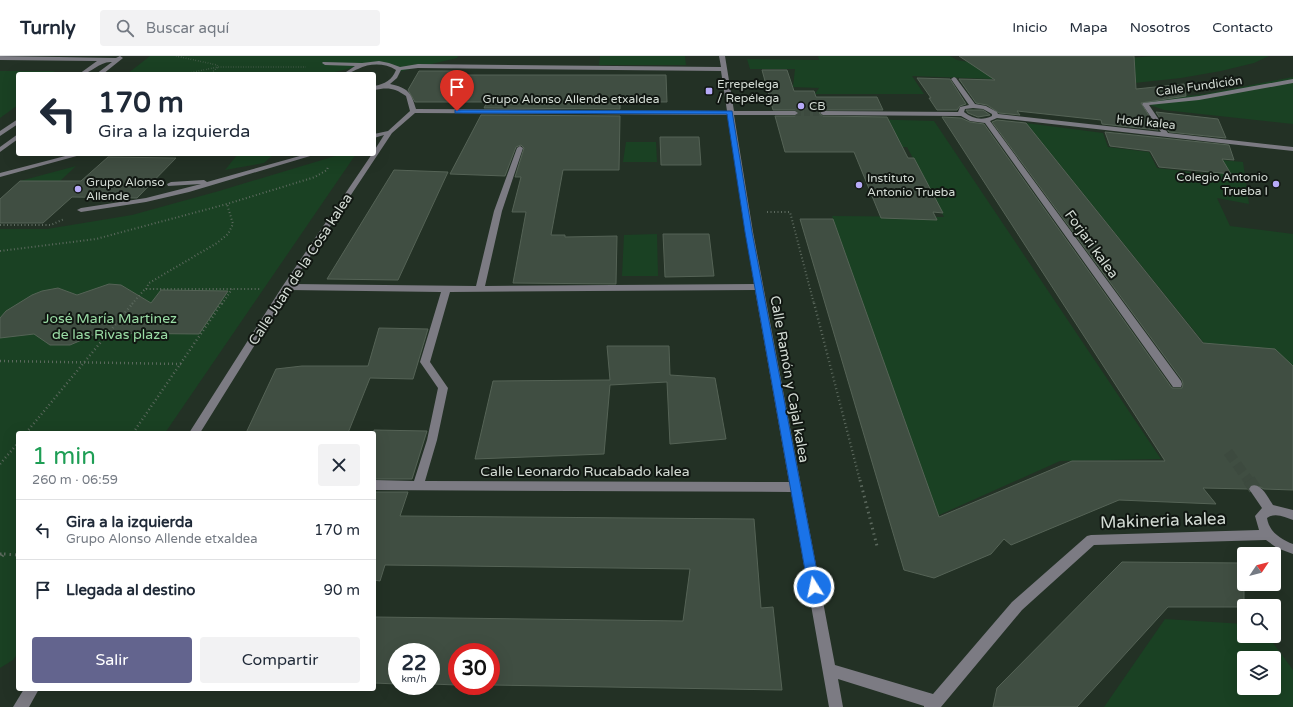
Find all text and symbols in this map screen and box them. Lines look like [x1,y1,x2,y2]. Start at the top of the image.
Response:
search box [100,10,380,46]
text: Turnly [20,17,76,39]
icon: search [114,17,136,39]
text: Buscar aquí [146,19,229,37]
text: Inicio [1012,19,1048,36]
text: Mapa [1070,19,1108,36]
text: Nosotros [1130,19,1190,36]
text: Contacto [1212,19,1273,36]
pin [440,70,474,111]
street label: Calle Fundición [1155,73,1243,99]
icon: arrive [446,76,468,98]
place label: Errepelega / Repélega [717,77,779,105]
text: 170 m [98,86,184,120]
marker: Errepelega / Repélega [704,86,714,96]
icon: left [32,88,84,140]
street label: Grupo Alonso Allende etxaldea [483,92,659,106]
place label: CB [809,99,826,113]
marker: CB [796,101,806,111]
street label: Hodi kalea [1116,112,1176,132]
text: Gira a la izquierda [98,120,250,142]
place label: Colegio Antonio Trueba I [1176,170,1268,198]
place label: Instituto Antonio Trueba [867,171,955,199]
place label: Grupo Alonso Allende [86,175,165,203]
marker: Colegio Antonio Trueba I [1271,179,1281,189]
marker: Instituto Antonio Trueba [854,180,864,190]
marker: Grupo Alonso Allende [73,184,83,194]
street label: Calle Juan de la Cosa kalea [245,190,356,348]
street label: Forjari kalea [1061,207,1122,282]
street label: Calle Ramón y Cajal kalea [766,294,813,464]
park label: José María Martinez de las Rivas plaza [43,310,177,343]
text: 1 min [32,442,96,471]
button: close [318,444,360,486]
street label: Calle Leonardo Rucabado kalea [480,463,690,480]
text: 260 m · 06:59 [32,472,118,488]
street label: Makineria kalea [1100,508,1226,533]
text: Gira a la izquierda [66,513,193,531]
icon: left [32,519,54,541]
text: 170 m [314,521,360,539]
text: Grupo Alonso Allende etxaldea [66,531,258,547]
north arrow [1237,547,1281,591]
map controls [1237,547,1281,695]
position arrow [793,566,835,608]
icon: arrive [32,579,54,601]
text: Llegada al destino [66,581,195,599]
text: 90 m [323,581,360,599]
button: search [1237,599,1281,643]
button: Salir [32,637,192,683]
button: Compartir [200,637,360,683]
speed limit sign: 30 [448,643,500,695]
button: layers [1237,651,1281,695]
text: 22 [401,652,427,676]
text: km/h [401,673,427,685]

